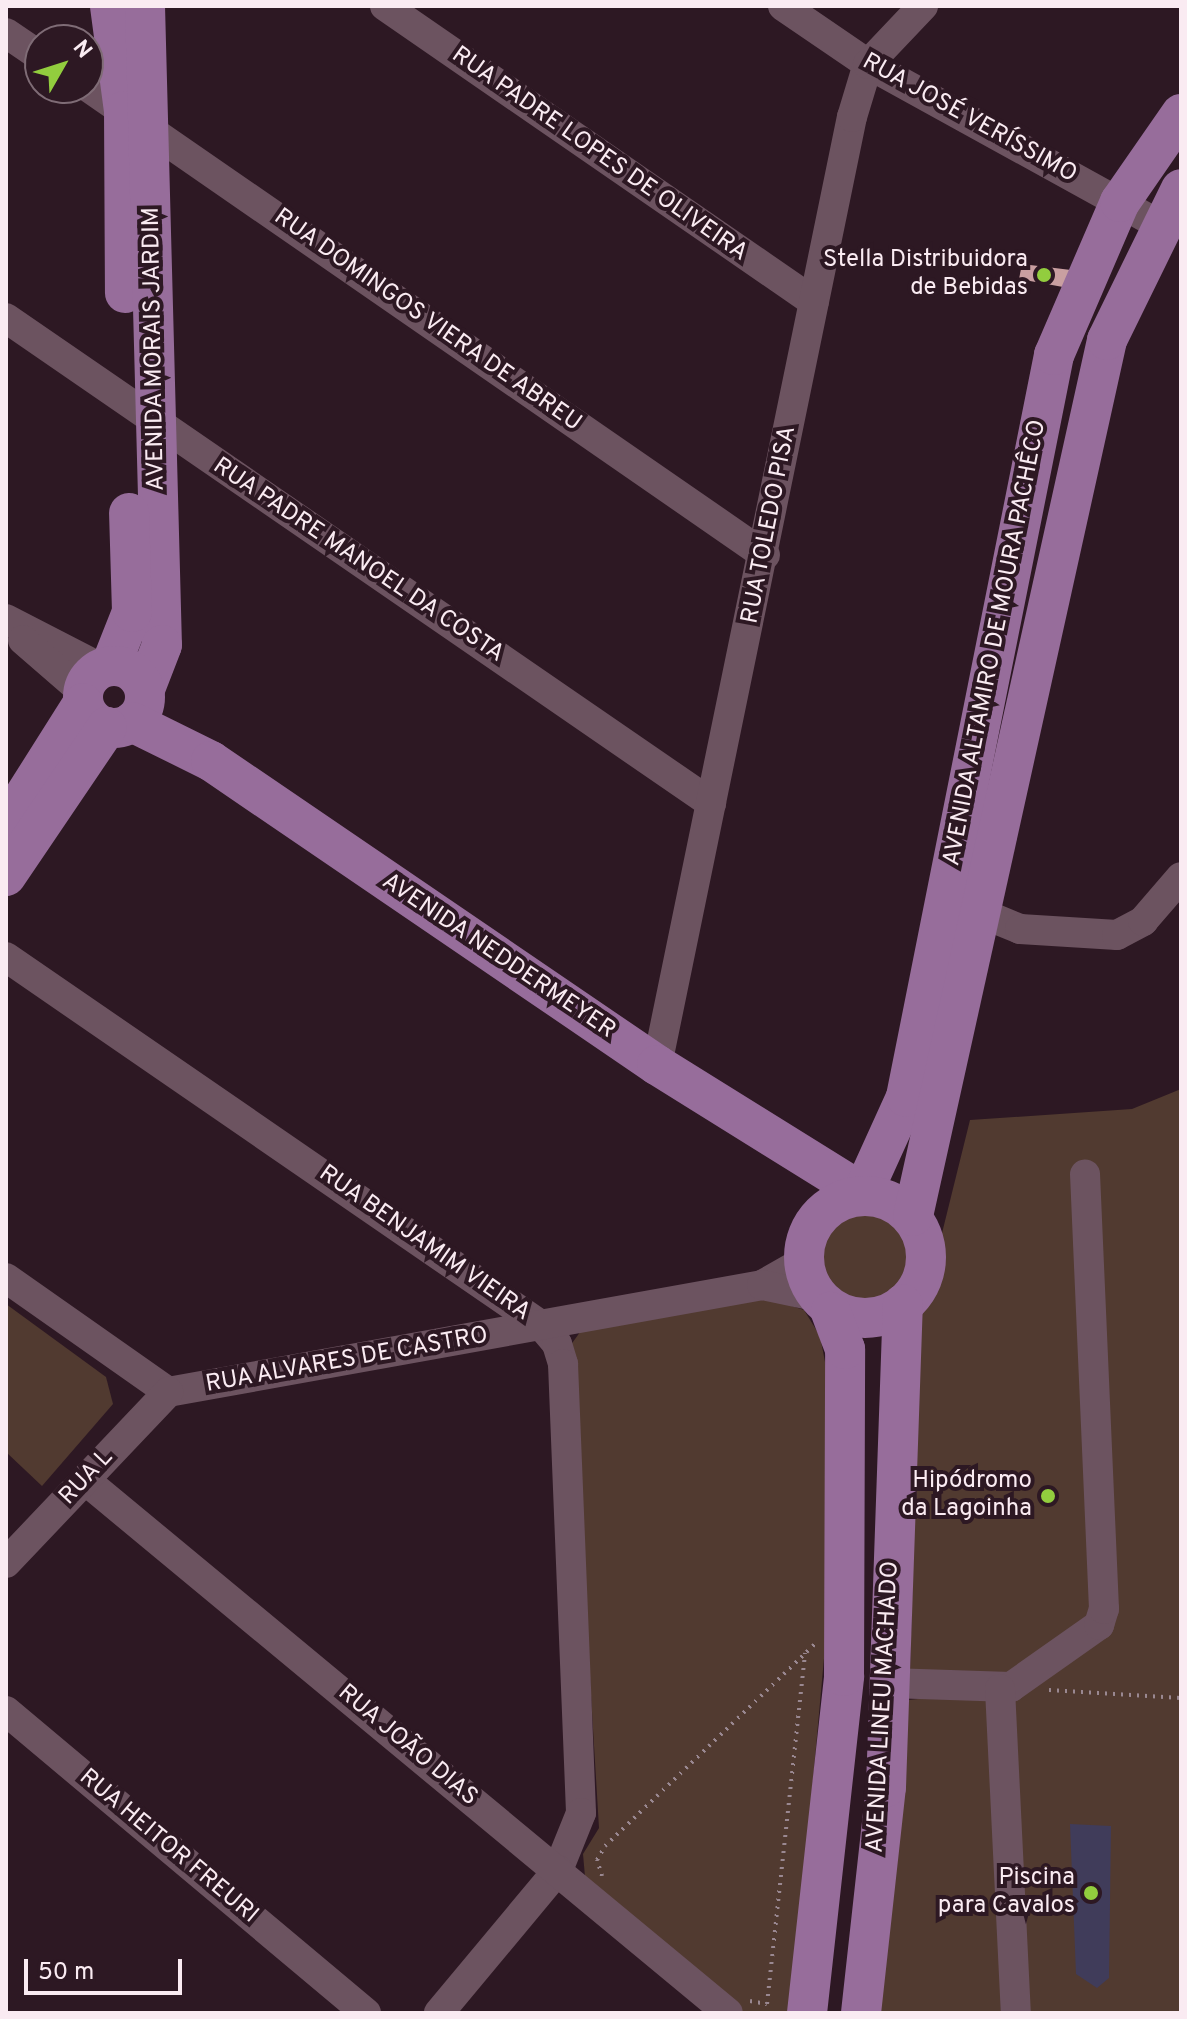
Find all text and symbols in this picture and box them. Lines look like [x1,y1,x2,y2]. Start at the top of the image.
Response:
north arrow [24,24,104,104]
text: N [66,35,97,64]
street label: RUA PADRE LOPES DE OLIVEIRA [445,41,753,269]
street label: RUA JOSÉ VERÍSSIMO [856,48,1082,190]
street label: RUA DOMINGOS VIERA DE ABREU [266,202,588,440]
street label: AVENIDA MORAIS JARDIM [138,206,172,492]
place label: Stella Distribuidora de Bebidas [823,247,1028,303]
marker: Stella Distribuidora de Bebidas [1035,266,1053,284]
street label: AVENIDA ALTAMIRO DE MOURA PACHÊCO [938,416,1054,870]
street label: RUA TOLEDO PISA [737,423,803,627]
street label: RUA PADRE MANOEL DA COSTA [206,452,510,670]
street label: AVENIDA NEDDERMEYER [375,868,621,1046]
street label: RUA BENJAMIM VIEIRA [312,1159,536,1329]
street label: RUA ALVARES DE CASTRO [203,1322,491,1400]
street label: RUA L [54,1444,120,1512]
place label: Hipódromo da Lagoinha [901,1468,1032,1524]
marker: Hipódromo da Lagoinha [1039,1487,1057,1505]
street label: AVENIDA LINEU MACHADO [862,1560,906,1854]
street label: RUA JOÃO DIAS [331,1679,483,1813]
street label: RUA HEITOR FREURI [72,1763,264,1931]
place label: Piscina para Cavalos [938,1865,1075,1921]
marker: Piscina para Cavalos [1082,1884,1100,1902]
scale bar [28,1943,186,1993]
text: 50 m [38,1958,94,1988]

